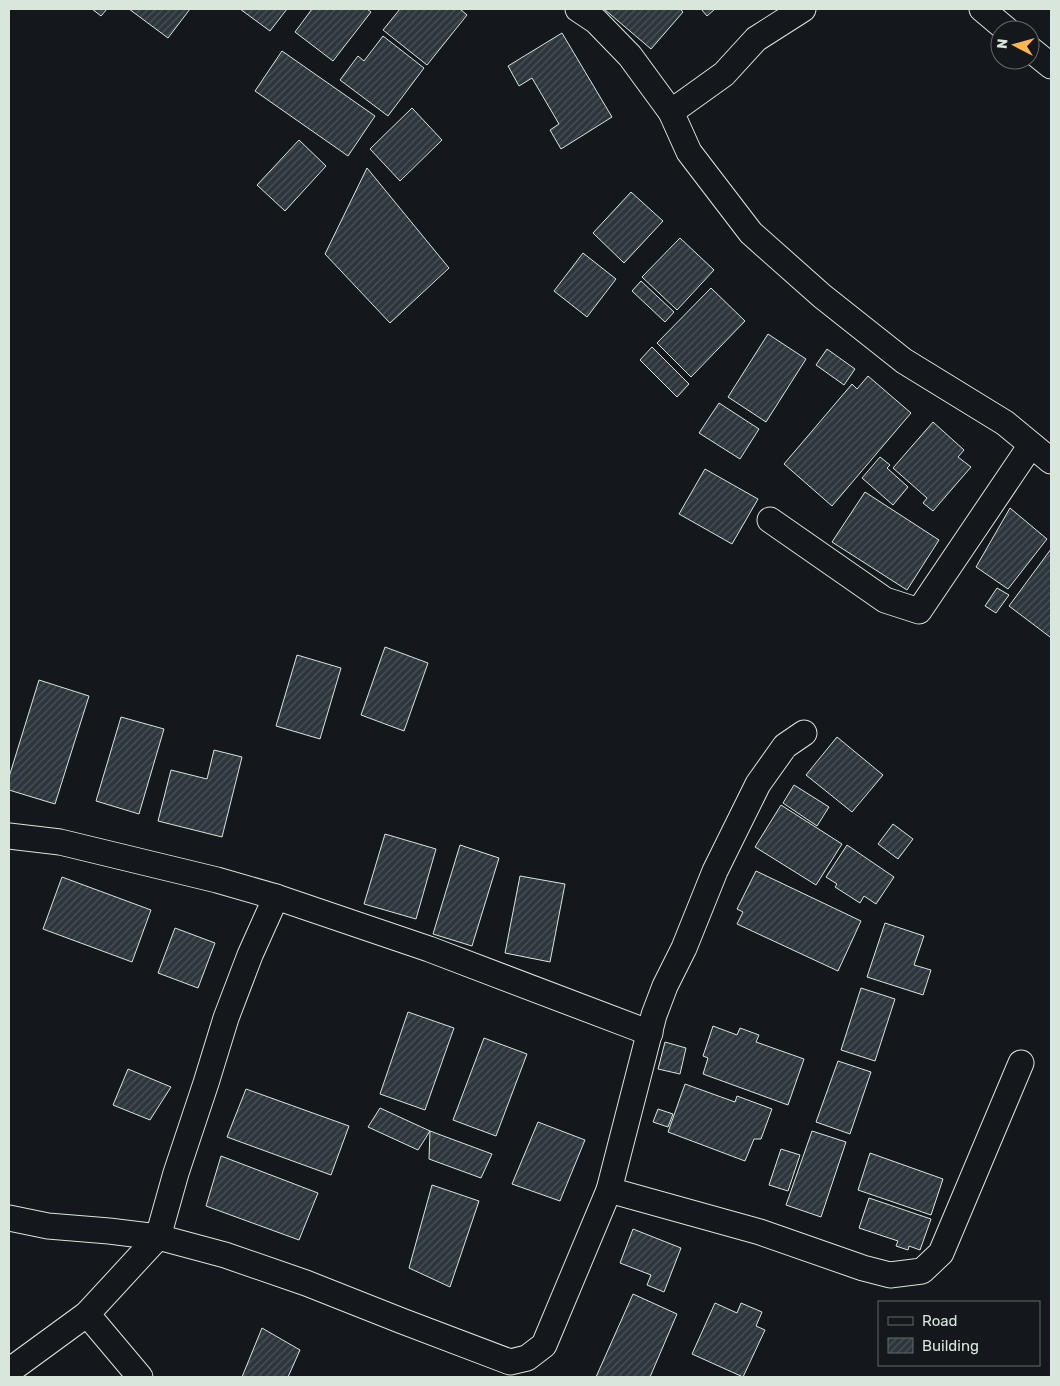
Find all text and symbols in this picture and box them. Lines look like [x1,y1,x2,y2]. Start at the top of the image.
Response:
north arrow [990,20,1040,70]
text: N [994,38,1012,50]
legend [878,1301,1040,1366]
text: Road [922,1312,958,1330]
text: Building [922,1337,979,1355]

